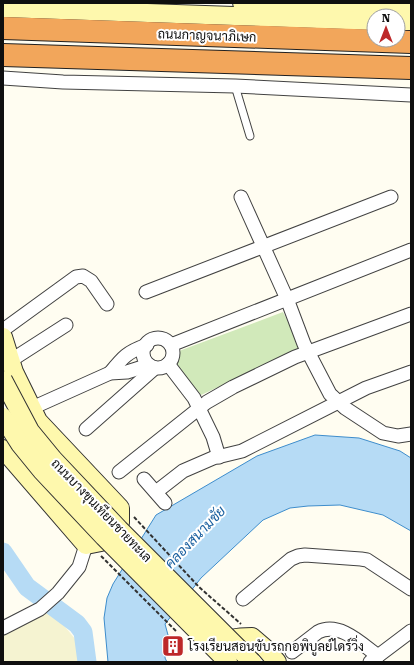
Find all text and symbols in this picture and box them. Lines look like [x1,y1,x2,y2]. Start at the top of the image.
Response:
north arrow [366,8,406,48]
text: N [382,12,391,25]
street label: ถนนกาญจนาภิเษก [157,25,257,46]
street label: ถนนบางขุนเทียนชายทะเล [47,454,156,566]
water label: คลองสนามชัย [161,503,229,571]
building icon: โรงเรียนสอนขับรถกอพิบูลย์ไดร์วิ่ง [160,633,186,659]
place label: โรงเรียนสอนขับรถกอพิบูลย์ไดร์วิ่ง [187,635,364,656]

